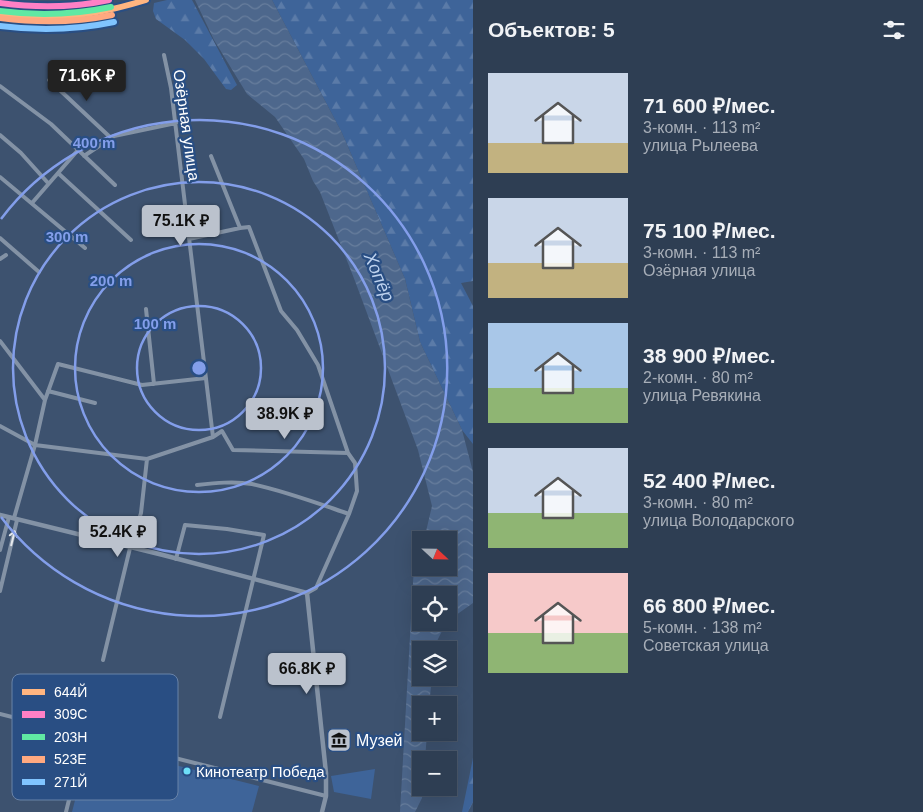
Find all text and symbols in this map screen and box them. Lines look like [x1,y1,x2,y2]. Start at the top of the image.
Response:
icon: filters [880,16,908,44]
text: Объектов: 5 [488,18,615,41]
pin: 71.6K ₽ [41,59,133,102]
text: 71.6K ₽ [59,67,115,84]
street label: Озёрная улица [170,68,203,182]
icon: home [528,93,588,153]
text: 71 600 ₽/мес. [643,94,776,117]
text: 3-комн. · 113 m² [643,119,760,136]
text: 400 m [73,134,115,151]
text: улица Рылеева [643,137,758,154]
pin: 75.1K ₽ [135,204,227,247]
text: 75.1K ₽ [153,212,209,229]
icon: home [528,218,588,278]
text: 75 100 ₽/мес. [643,219,776,242]
text: 300 m [46,228,88,245]
text: 3-комн. · 113 m² [643,244,760,261]
water label: Хопёр [359,248,398,305]
text: Озёрная улица [643,262,755,279]
text: 200 m [90,272,132,289]
text: 100 m [134,315,176,332]
icon: home [528,343,588,403]
text: 38 900 ₽/мес. [643,344,776,367]
centre of rings [190,359,208,377]
text: 2-комн. · 80 m² [643,369,753,386]
text: улица Ревякина [643,387,761,404]
pin: 38.9K ₽ [239,398,331,440]
text: 38.9K ₽ [257,405,313,422]
icon: home [528,468,588,528]
text: 52 400 ₽/мес. [643,469,776,492]
text: 3-комн. · 80 m² [643,494,753,511]
text: улица Володарского [643,512,794,529]
pin: 52.4K ₽ [72,516,164,558]
text: 52.4K ₽ [90,523,146,540]
one-way arrow [9,531,18,547]
north arrow [412,531,458,576]
map controls [412,531,457,796]
button: locate [412,586,457,631]
icon: home [528,593,588,653]
text: 66 800 ₽/мес. [643,594,776,617]
text: 5-комн. · 138 m² [643,619,762,636]
text: Советская улица [643,637,769,654]
button: layers [412,641,457,686]
pin: 66.8K ₽ [261,652,353,695]
text: 66.8K ₽ [279,660,335,677]
legend [12,674,178,800]
text: 644Й [54,683,87,700]
button: + [412,696,457,741]
text: 309С [54,706,87,722]
museum icon: Музей [326,727,352,753]
text: 203Н [54,729,87,745]
place label: Музей [356,732,403,749]
text: 523Е [54,751,87,767]
button: − [412,751,457,796]
place label: Кинотеатр Победа [196,763,325,780]
marker: Кинотеатр Победа [182,766,192,776]
text: 271Й [54,773,87,790]

